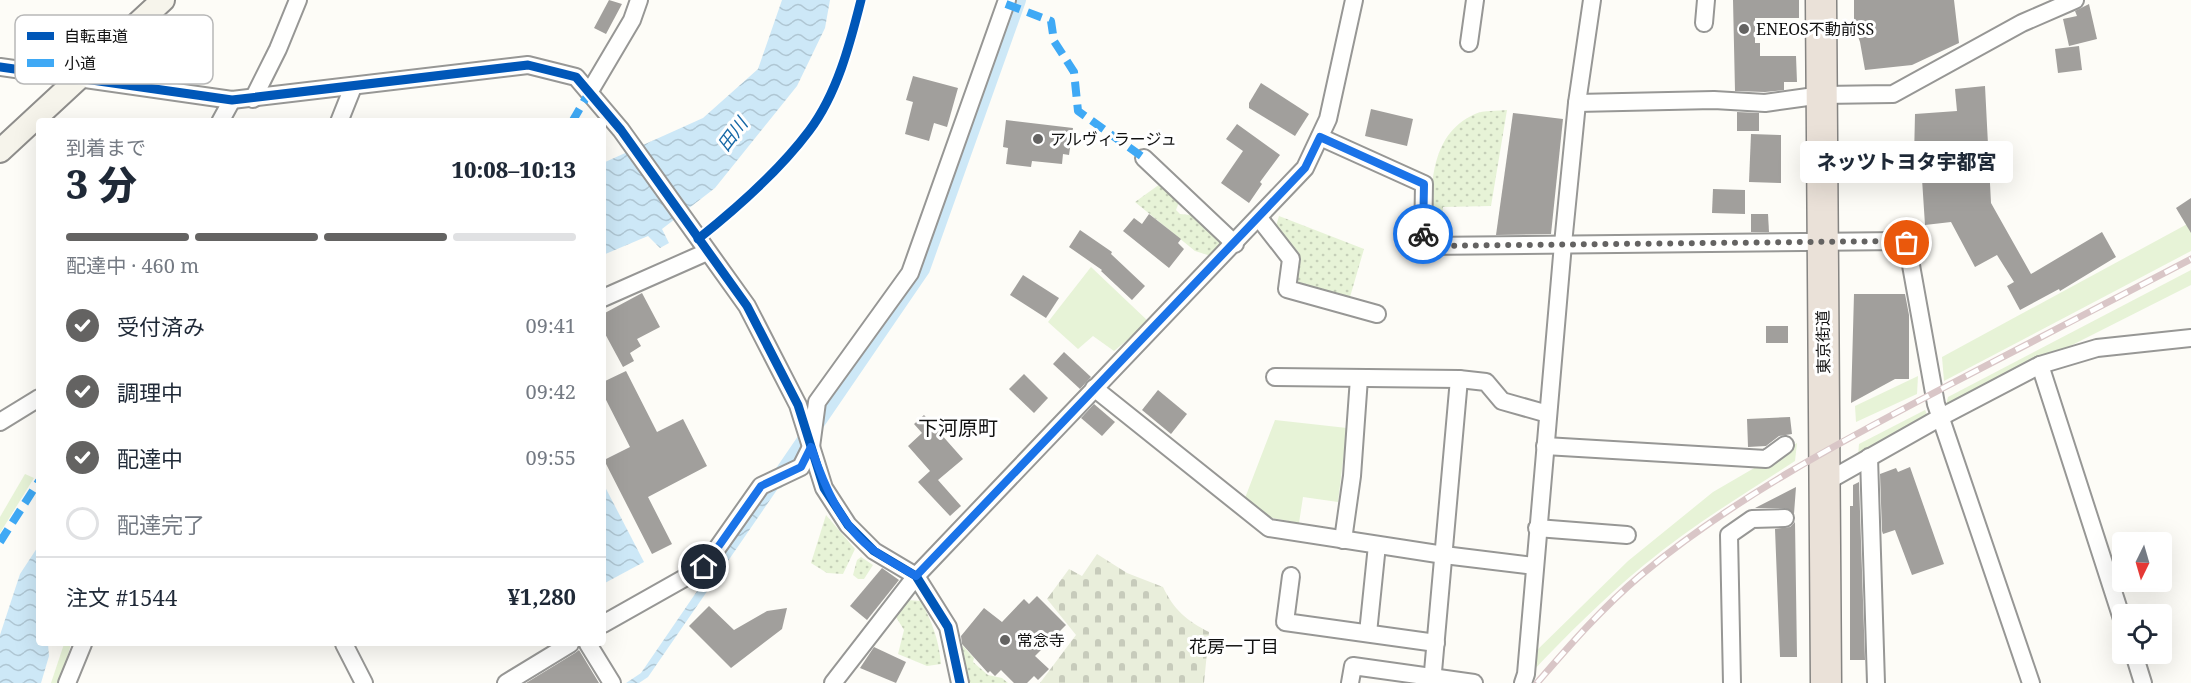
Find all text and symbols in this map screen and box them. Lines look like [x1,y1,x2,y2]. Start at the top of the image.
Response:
legend [15,15,213,84]
place label: ENEOS不動前SS [1756,18,1874,40]
marker: ENEOS不動前SS [1737,22,1751,36]
text: 自転車道 [64,25,128,47]
text: 小道 [64,52,96,74]
water label: 田川 [712,111,754,156]
place label: アルヴィラージュ [1050,128,1176,150]
marker: アルヴィラージュ [1031,132,1045,146]
text: 到着まで [66,134,146,161]
callout: ネッツトヨタ宇都宮 [1800,141,2014,183]
text: ネッツトヨタ宇都宮 [1817,148,1997,175]
text: 10:08–10:13 [452,154,576,184]
text: 3 分 [66,157,137,210]
courier [1393,204,1453,264]
pin [1881,217,1932,268]
icon: bike [1407,218,1440,251]
icon: bag [1890,226,1923,259]
text: 配達中 · 460 m [66,252,199,279]
icon: check [66,309,99,342]
street label: 東京街道 [1811,310,1835,374]
text: 受付済み [117,311,205,341]
text: 09:41 [526,312,576,339]
icon: check [66,375,99,408]
text: 調理中 [117,377,183,407]
text: 09:42 [526,378,576,405]
district label: 下河原町 [918,414,998,441]
icon: check [66,441,99,474]
text: 配達中 [117,443,183,473]
text: 09:55 [526,444,576,471]
text: 配達完了 [117,509,205,539]
north arrow [2112,532,2172,592]
map controls [2112,532,2172,664]
pin [678,541,729,592]
icon: home [687,550,720,583]
text: ¥1,280 [507,581,576,611]
text: 注文 #1544 [66,582,177,612]
button: locate [2112,604,2172,664]
place label: 常念寺 [1017,629,1065,651]
marker: 常念寺 [998,633,1012,647]
district label: 花房一丁目 [1189,634,1279,658]

